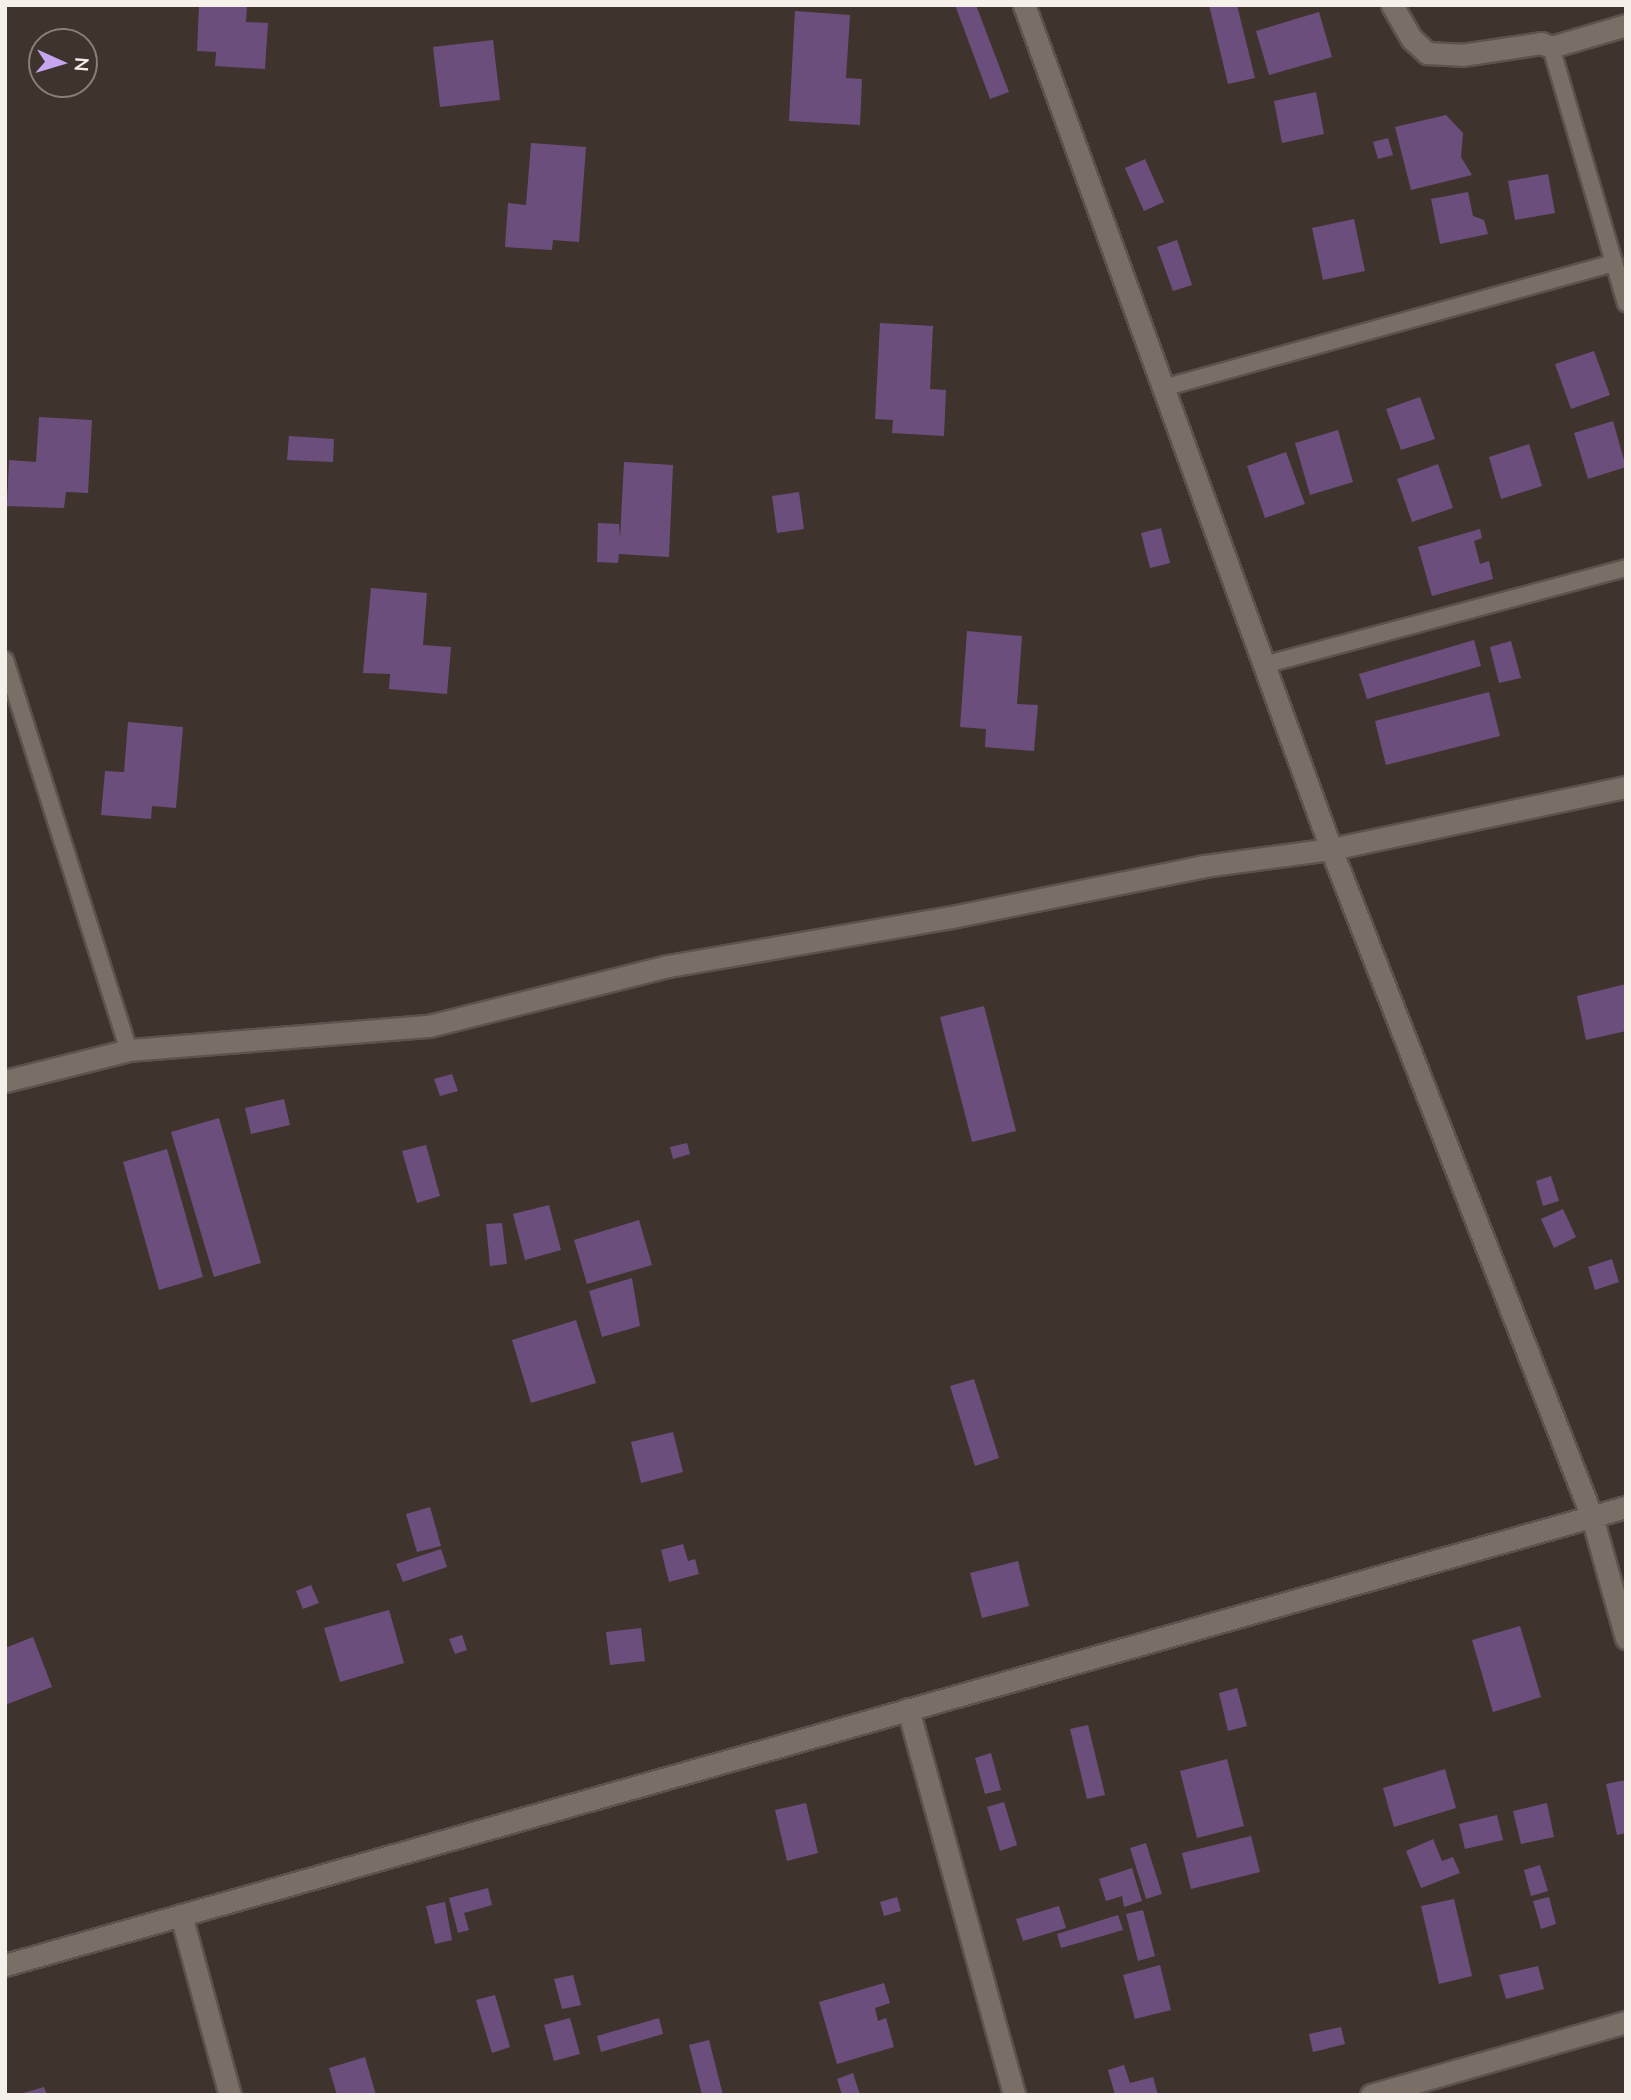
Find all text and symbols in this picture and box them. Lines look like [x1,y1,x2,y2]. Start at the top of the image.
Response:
north arrow [28,28,98,98]
text: N [69,56,94,72]

